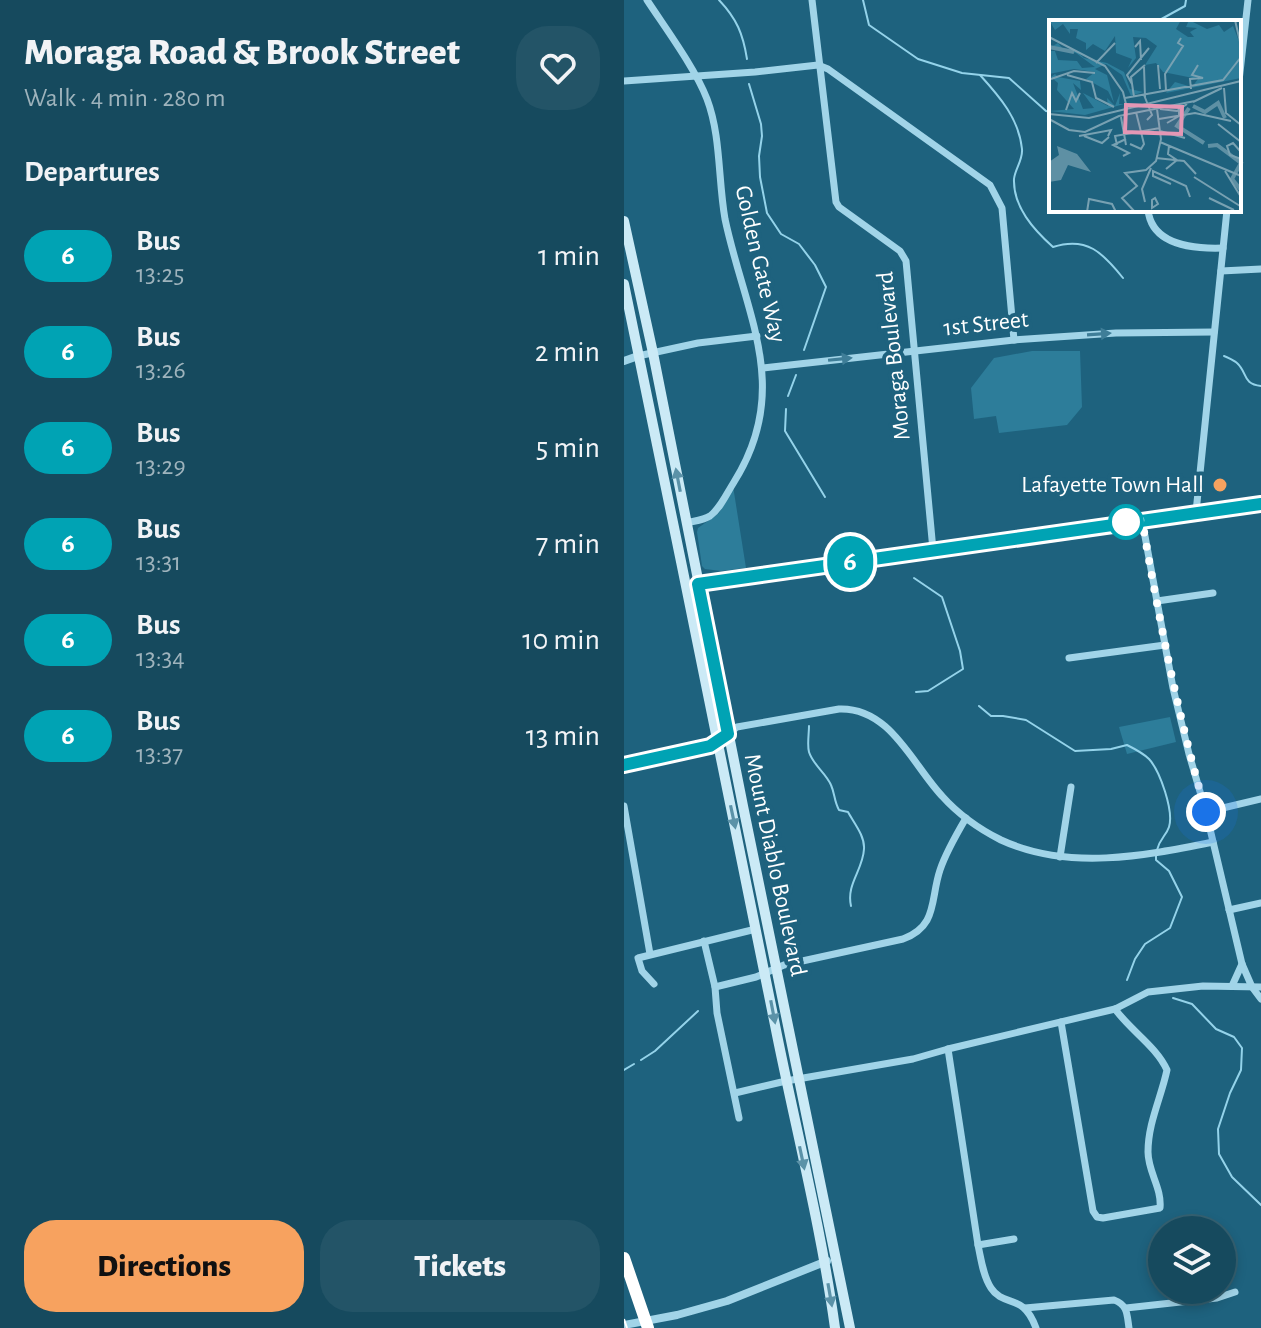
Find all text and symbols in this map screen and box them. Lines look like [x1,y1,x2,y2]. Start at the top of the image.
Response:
inset map [1049,20,1241,212]
button: heart [516,26,600,110]
text: Moraga Road & Brook Street [24,34,460,72]
text: Walk · 4 min · 280 m [24,85,225,111]
text: Departures [24,157,160,187]
street label: Golden Gate Way [730,183,790,345]
text: Bus [136,226,181,256]
text: 1 min [538,241,600,271]
text: 6 [61,242,75,270]
text: 13:25 [136,261,184,287]
street label: Moraga Boulevard [873,270,915,442]
street label: 1st Street [942,308,1030,340]
text: Bus [136,322,181,352]
one-way arrow [1087,327,1112,340]
text: 2 min [535,337,600,367]
text: 6 [61,338,75,366]
one-way arrow [828,353,853,366]
text: 13:26 [136,357,186,383]
text: Bus [136,418,181,448]
text: 5 min [536,433,600,463]
text: 6 [61,434,75,462]
text: 13:29 [136,453,186,479]
one-way arrow [671,467,684,492]
place label: Lafayette Town Hall [1021,473,1204,497]
marker: Lafayette Town Hall [1211,476,1229,494]
unlabelled marker [1109,505,1143,539]
text: Bus [136,514,181,544]
text: 7 min [536,529,600,559]
text: 6 [61,530,75,558]
line badge: 6 [824,536,876,588]
text: 6 [843,548,857,576]
text: 13:31 [136,549,181,575]
text: Bus [136,610,181,640]
text: 10 min [522,625,600,655]
text: 6 [61,626,75,654]
text: 13:34 [136,645,185,671]
text: Bus [136,706,181,736]
text: 13 min [526,721,600,751]
text: 6 [61,722,75,750]
text: 13:37 [136,741,183,767]
street label: Mount Diablo Boulevard [740,751,810,979]
your location [1186,792,1226,832]
one-way arrow [727,805,740,830]
one-way arrow [767,1000,779,1025]
one-way arrow [796,1145,809,1170]
map controls [1148,1216,1236,1304]
button: layers [1148,1216,1236,1304]
button: Directions [24,1220,304,1312]
button: Tickets [320,1220,600,1312]
one-way arrow [824,1283,836,1308]

